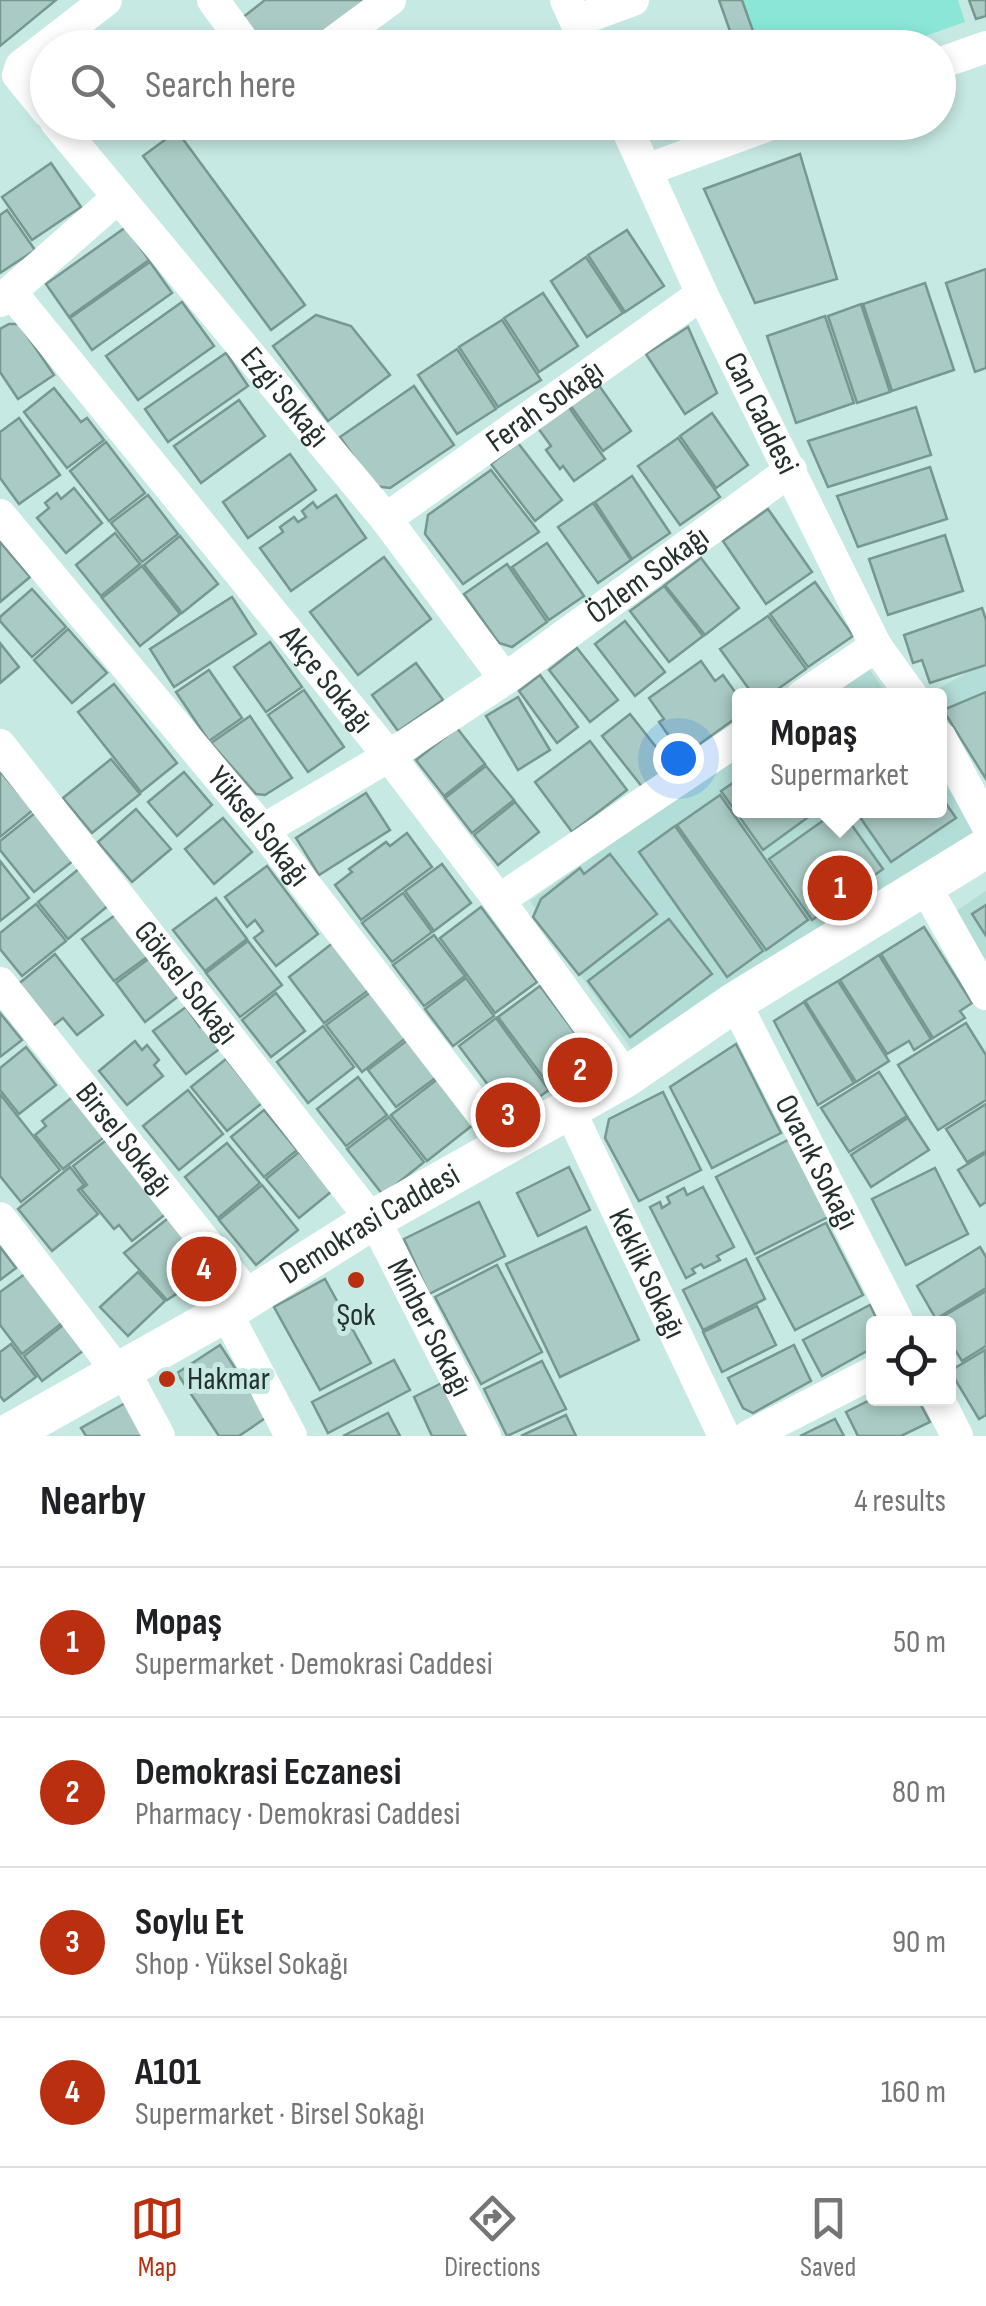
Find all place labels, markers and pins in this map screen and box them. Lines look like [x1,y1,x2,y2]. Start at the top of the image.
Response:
pin: 1 [808,850,872,926]
pin: 2 [548,1032,612,1108]
pin: 3 [476,1078,540,1152]
pin: 4 [172,1232,236,1306]
marker: Şok [345,1269,367,1291]
place label: Şok [336,1296,376,1335]
place label: Hakmar [187,1360,270,1399]
marker: Hakmar [156,1368,178,1390]

